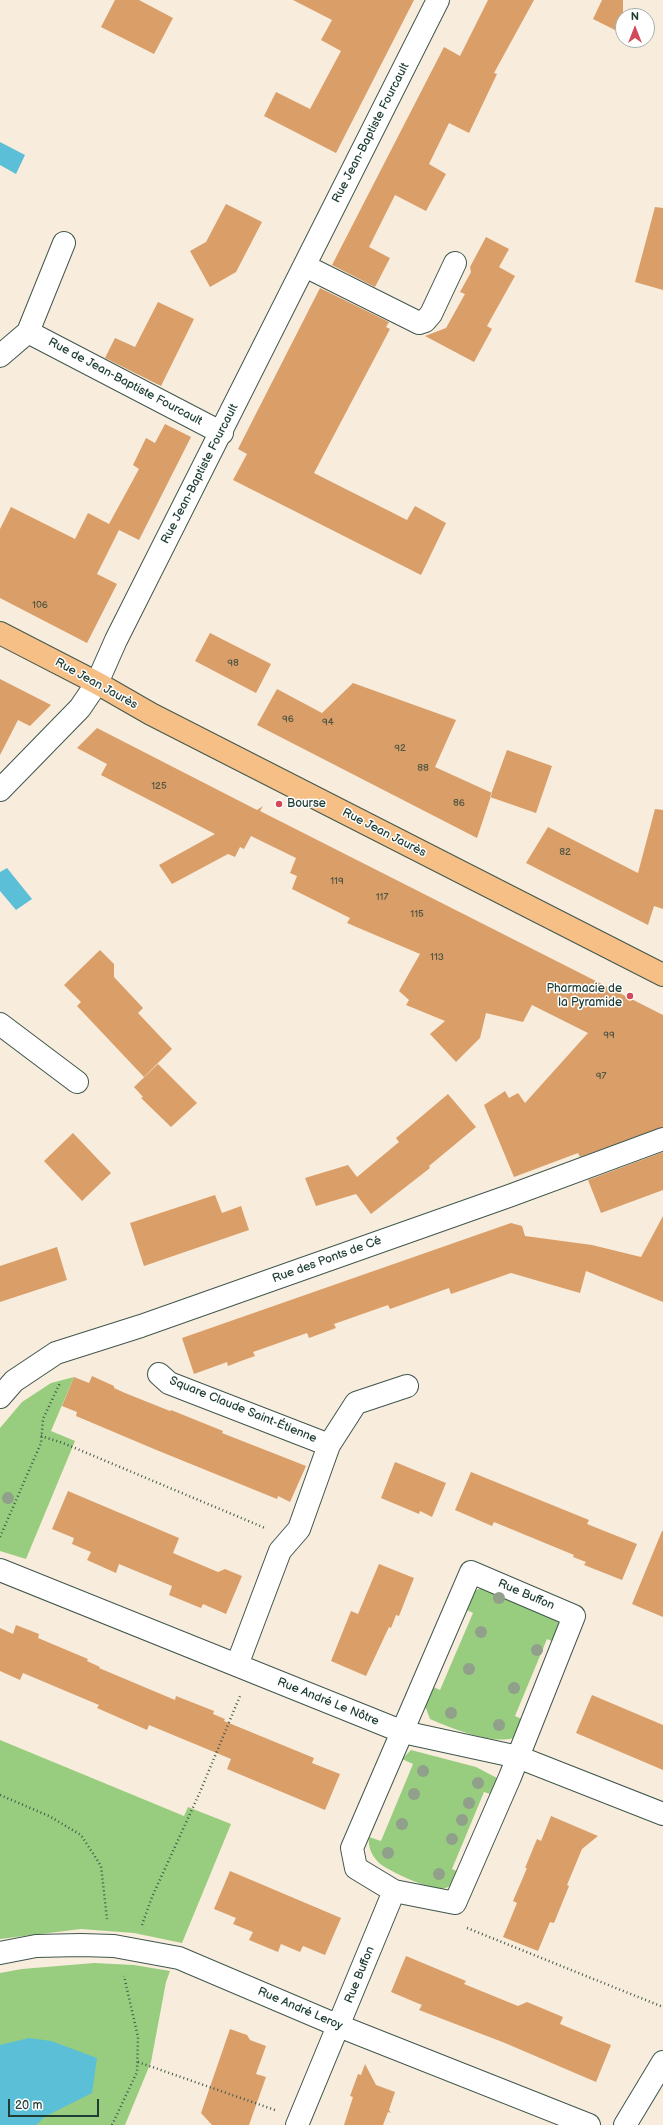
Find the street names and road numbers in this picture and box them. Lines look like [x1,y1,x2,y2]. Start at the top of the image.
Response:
street label: Rue Jean-Baptiste Fourcault [329,61,413,205]
street label: Rue de Jean-Baptiste Fourcault [46,335,204,429]
street label: Rue Jean-Baptiste Fourcault [158,402,242,546]
street label: Rue Jean Jaurès [52,655,140,713]
street label: Rue Jean Jaurès [340,806,428,860]
street label: Rue des Ponts de Cé [270,1234,384,1286]
street label: Square Claude Saint-Étienne [167,1374,319,1446]
street label: Rue Buffon [496,1577,556,1613]
street label: Rue André Le Nôtre [275,1675,381,1729]
street label: Rue Buffon [342,1944,378,2006]
street label: Rue André Leroy [255,1985,345,2033]

